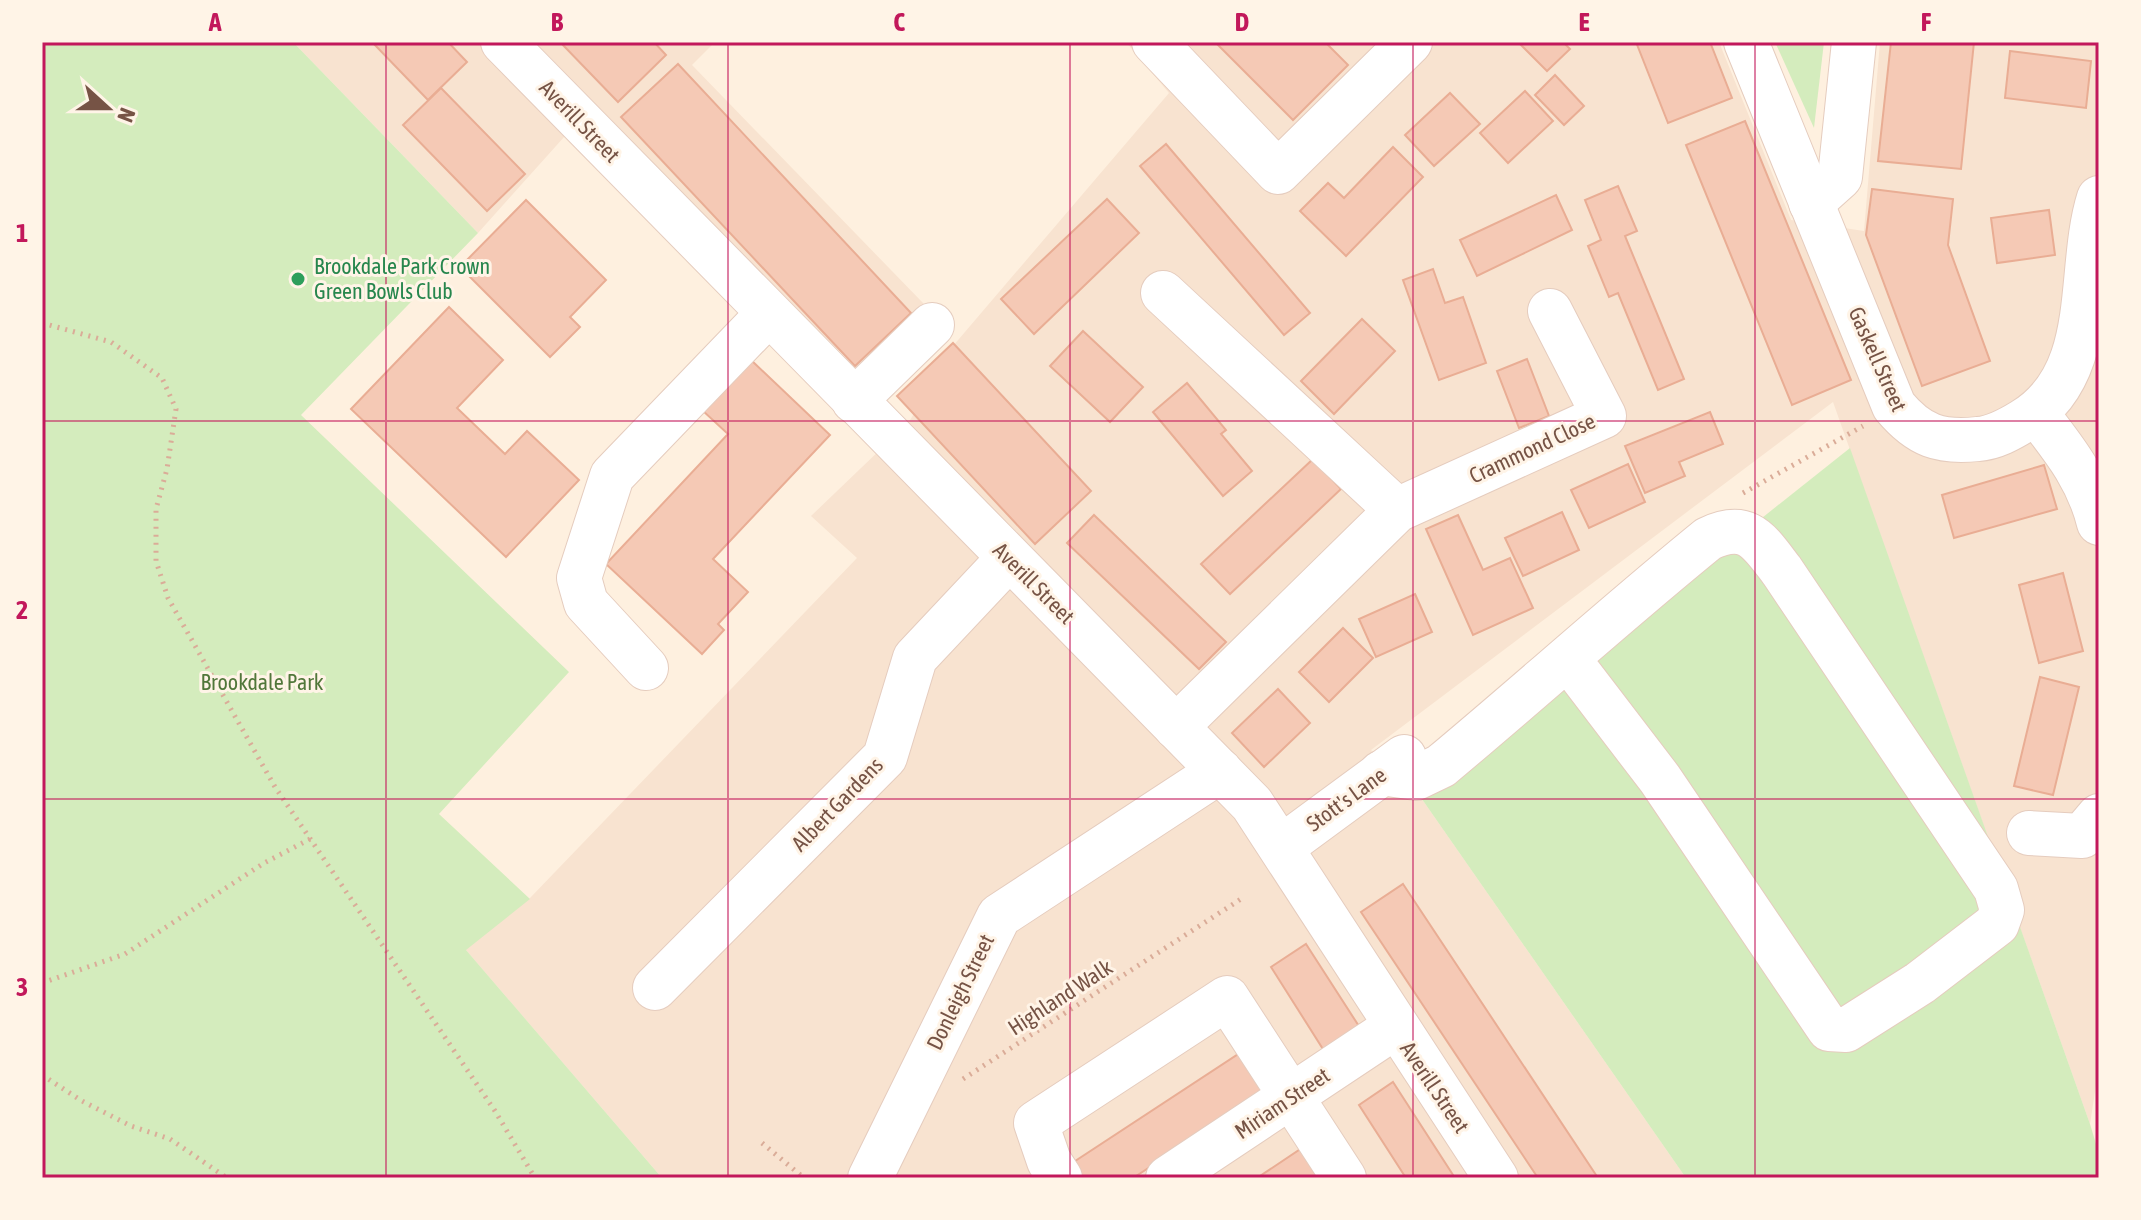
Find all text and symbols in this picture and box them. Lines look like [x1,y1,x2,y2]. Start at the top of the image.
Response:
text: A [208,7,222,37]
text: B [551,7,564,37]
text: C [893,7,905,37]
text: D [1235,7,1249,37]
text: E [1578,7,1590,37]
text: F [1921,7,1932,37]
north arrow [68,68,148,148]
street label: Averill Street [534,75,626,167]
text: N [112,104,141,126]
text: 1 [16,218,28,248]
place label: Brookdale Park Crown Green Bowls Club [314,253,490,304]
marker: Brookdale Park Crown Green Bowls Club [289,270,307,288]
street label: Gaskell Street [1843,303,1913,415]
street label: Crammond Close [1465,407,1599,489]
street label: Averill Street [988,537,1080,629]
text: 2 [16,595,28,625]
park label: Brookdale Park [201,669,324,695]
street label: Albert Gardens [786,752,888,856]
street label: Stott's Lane [1301,761,1391,837]
street label: Donleigh Street [921,930,999,1054]
street label: Highland Walk [1003,953,1117,1040]
text: 3 [16,972,28,1002]
street label: Averill Street [1395,1037,1475,1137]
street label: Miriam Street [1230,1062,1334,1144]

